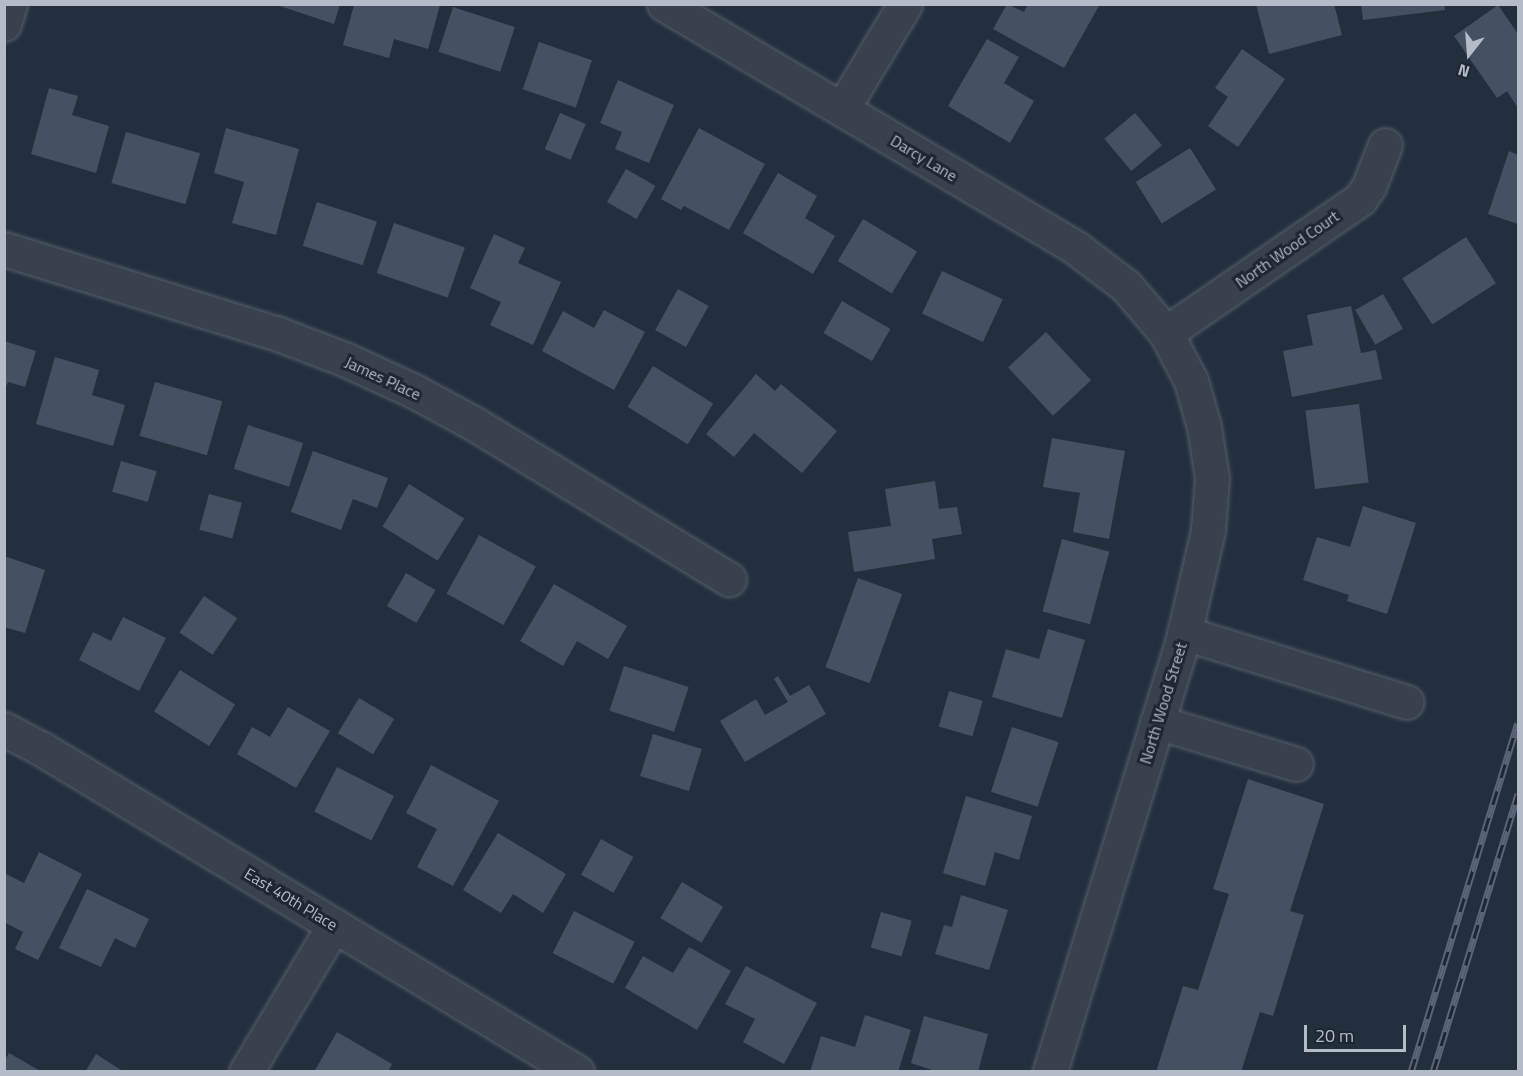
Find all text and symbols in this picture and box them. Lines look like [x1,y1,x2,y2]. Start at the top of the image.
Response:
north arrow [1439,24,1499,84]
text: N [1455,58,1473,84]
street label: Darcy Lane [887,131,961,185]
street label: North Wood Court [1232,206,1342,292]
street label: James Place [342,352,424,404]
street label: North Wood Street [1135,640,1191,766]
street label: East 40th Place [241,864,341,934]
scale bar [1307,1013,1409,1051]
text: 20 m [1315,1022,1354,1049]

